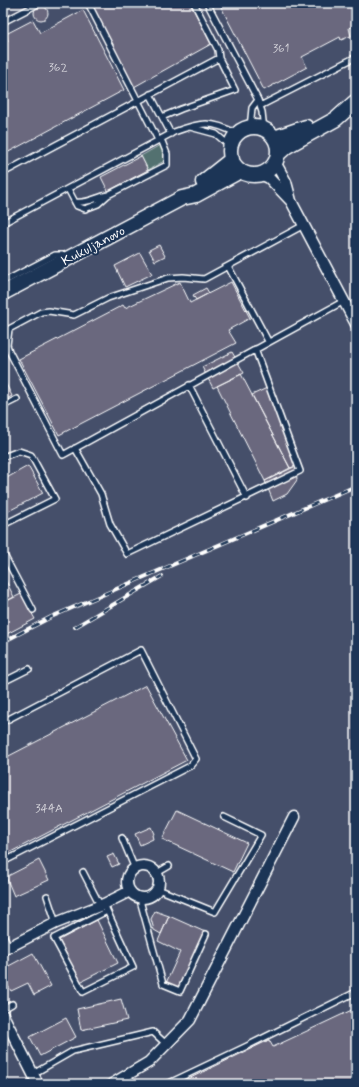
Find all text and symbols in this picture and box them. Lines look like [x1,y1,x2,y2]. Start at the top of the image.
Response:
house number: 361 [273,41,289,57]
house number: 362 [48,60,68,76]
street label: Kukuljanovo [59,222,128,270]
house number: 344A [35,801,63,817]

